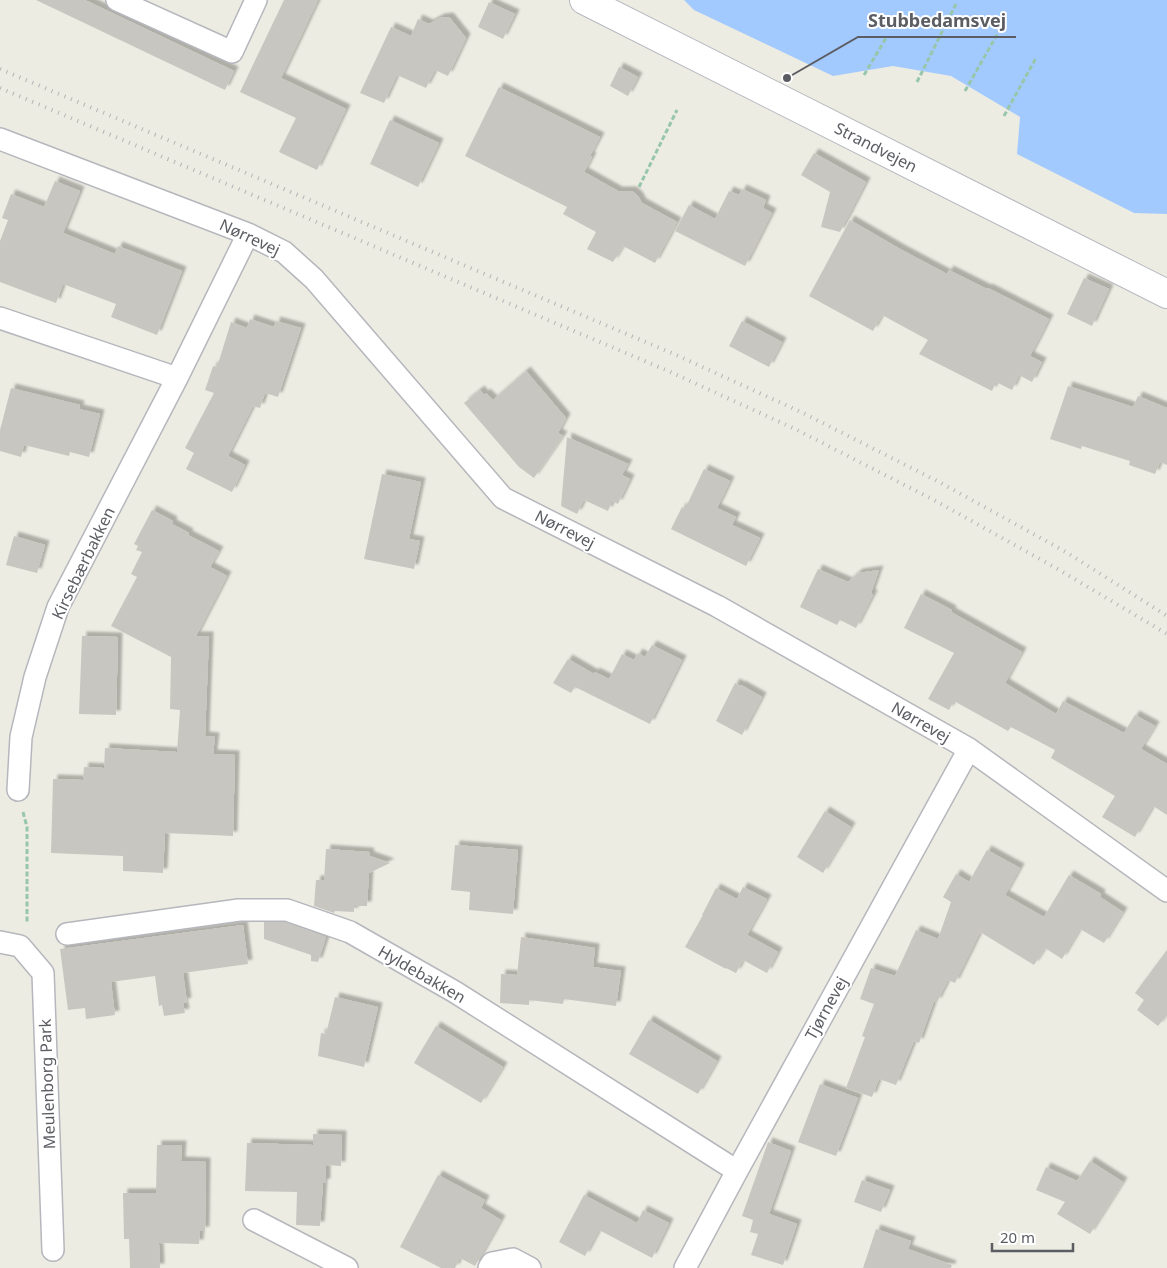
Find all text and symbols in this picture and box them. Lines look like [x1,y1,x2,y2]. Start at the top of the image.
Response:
callout: Stubbedamsvej [858,4,1016,37]
text: Stubbedamsvej [868,8,1006,32]
street label: Strandvejen [831,117,921,177]
street label: Nørrevej [216,213,284,261]
street label: Kirsebærbakken [46,503,120,623]
street label: Nørrevej [531,505,599,553]
street label: Nørrevej [887,696,955,748]
street label: Hyldebakken [374,940,470,1008]
street label: Tjørnevej [800,972,852,1044]
street label: Meulenborg Park [34,1018,60,1149]
scale bar [992,1220,1073,1252]
text: 20 m [1000,1227,1035,1247]

